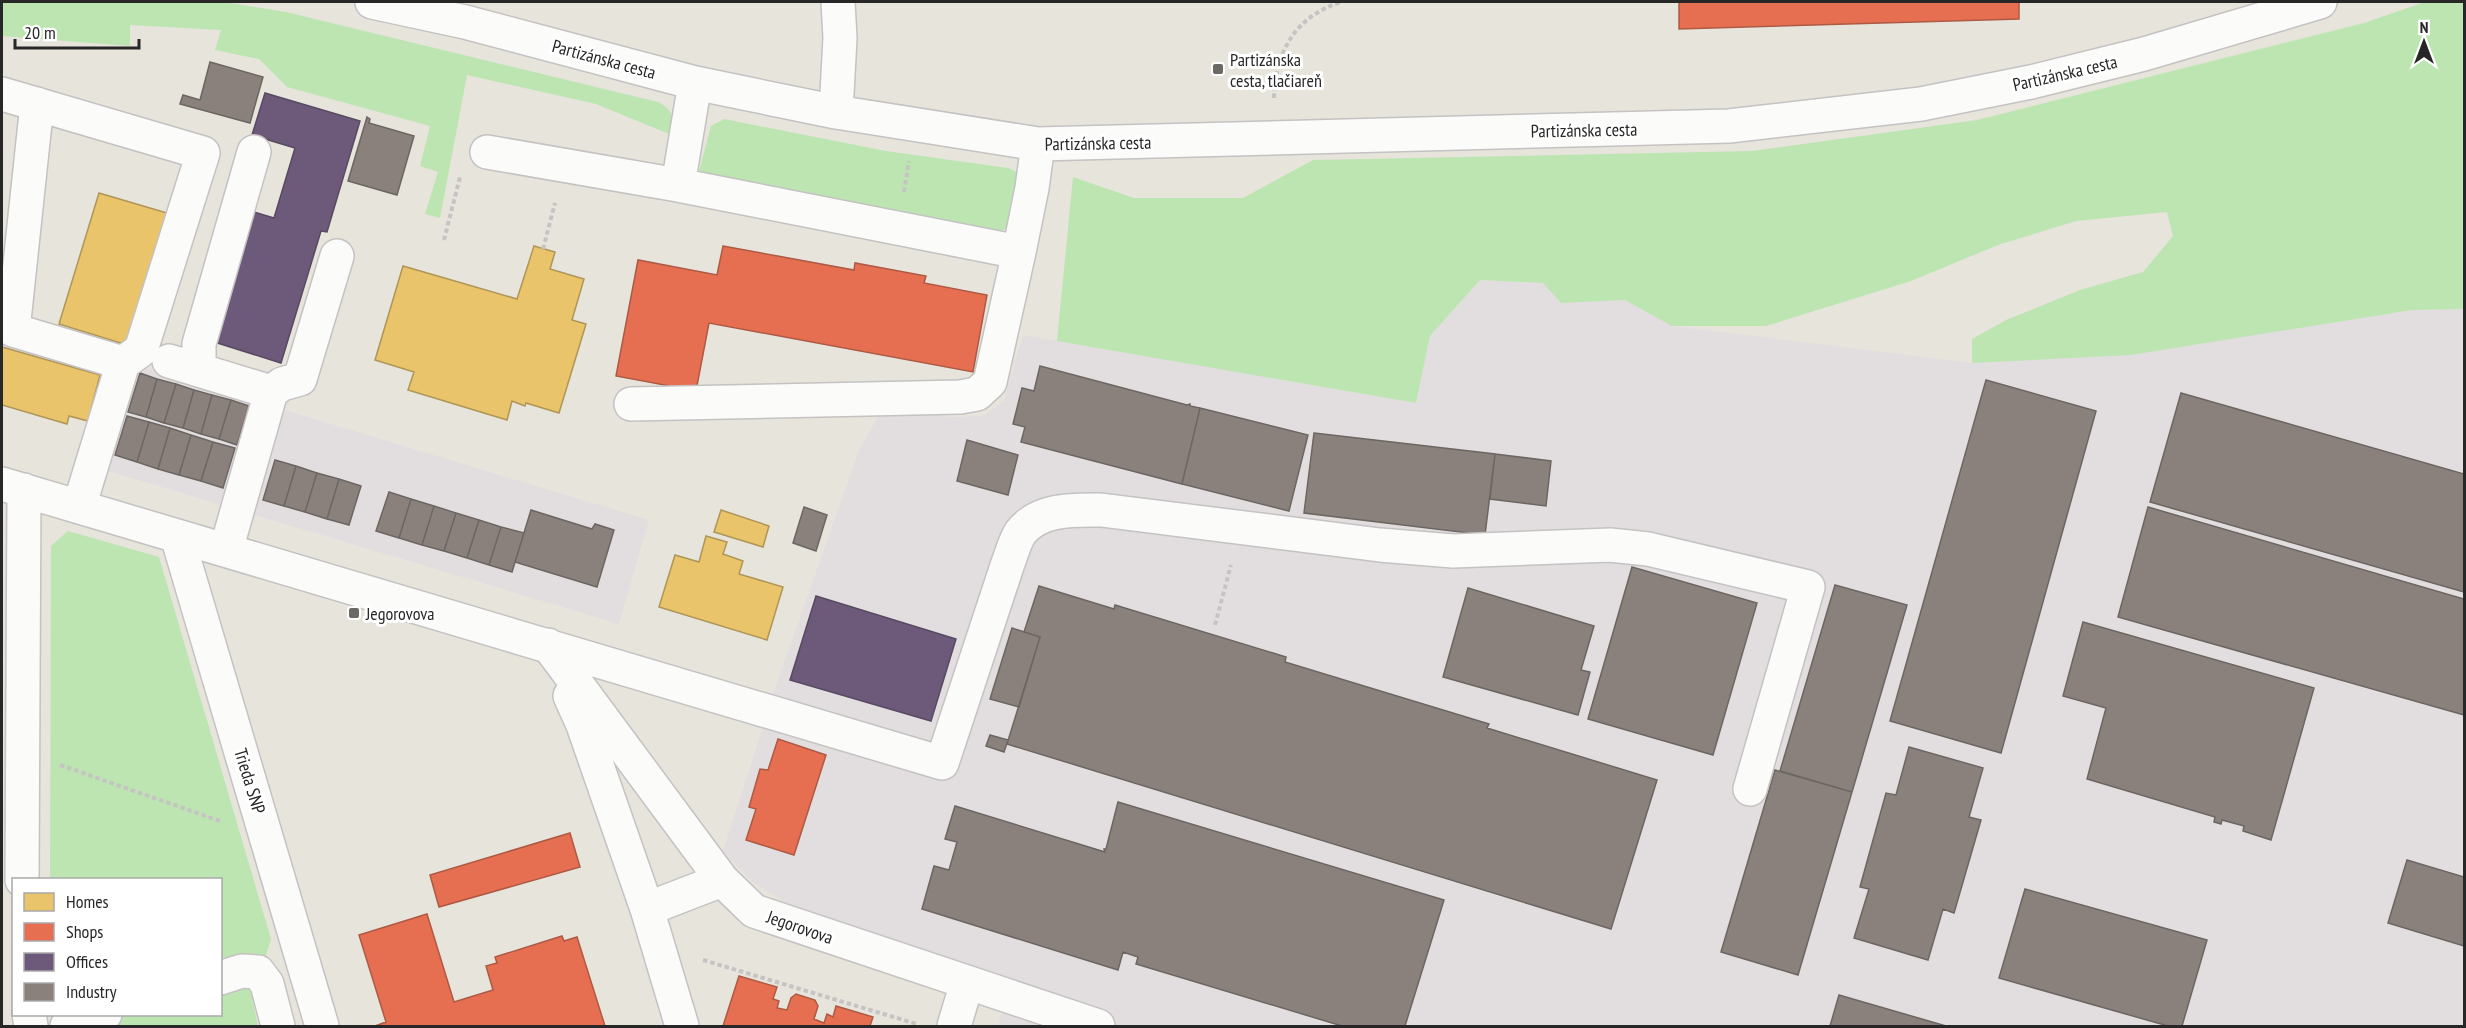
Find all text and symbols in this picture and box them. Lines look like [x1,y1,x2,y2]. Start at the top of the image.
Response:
scale bar [15,12,140,50]
north arrow [2394,12,2454,72]
text: N [2420,17,2428,37]
text: 20 m [24,21,56,44]
street label: Partizánska cesta [550,34,658,84]
place label: Partizánska cesta, tlačiareň [1230,48,1322,92]
street label: Partizánska cesta [2011,50,2119,96]
marker: Partizánska cesta, tlačiareň [1211,62,1225,76]
street label: Partizánska cesta [1531,118,1637,142]
street label: Partizánska cesta [1045,131,1151,155]
place label: Jegorovova [365,602,434,625]
marker: Jegorovova [347,606,361,620]
street label: Trieda SNP [229,746,271,816]
legend [12,878,222,1016]
text: Homes [66,890,109,913]
street label: Jegorovova [763,905,836,949]
text: Shops [66,920,103,943]
text: Offices [66,950,108,973]
text: Industry [66,980,117,1003]

